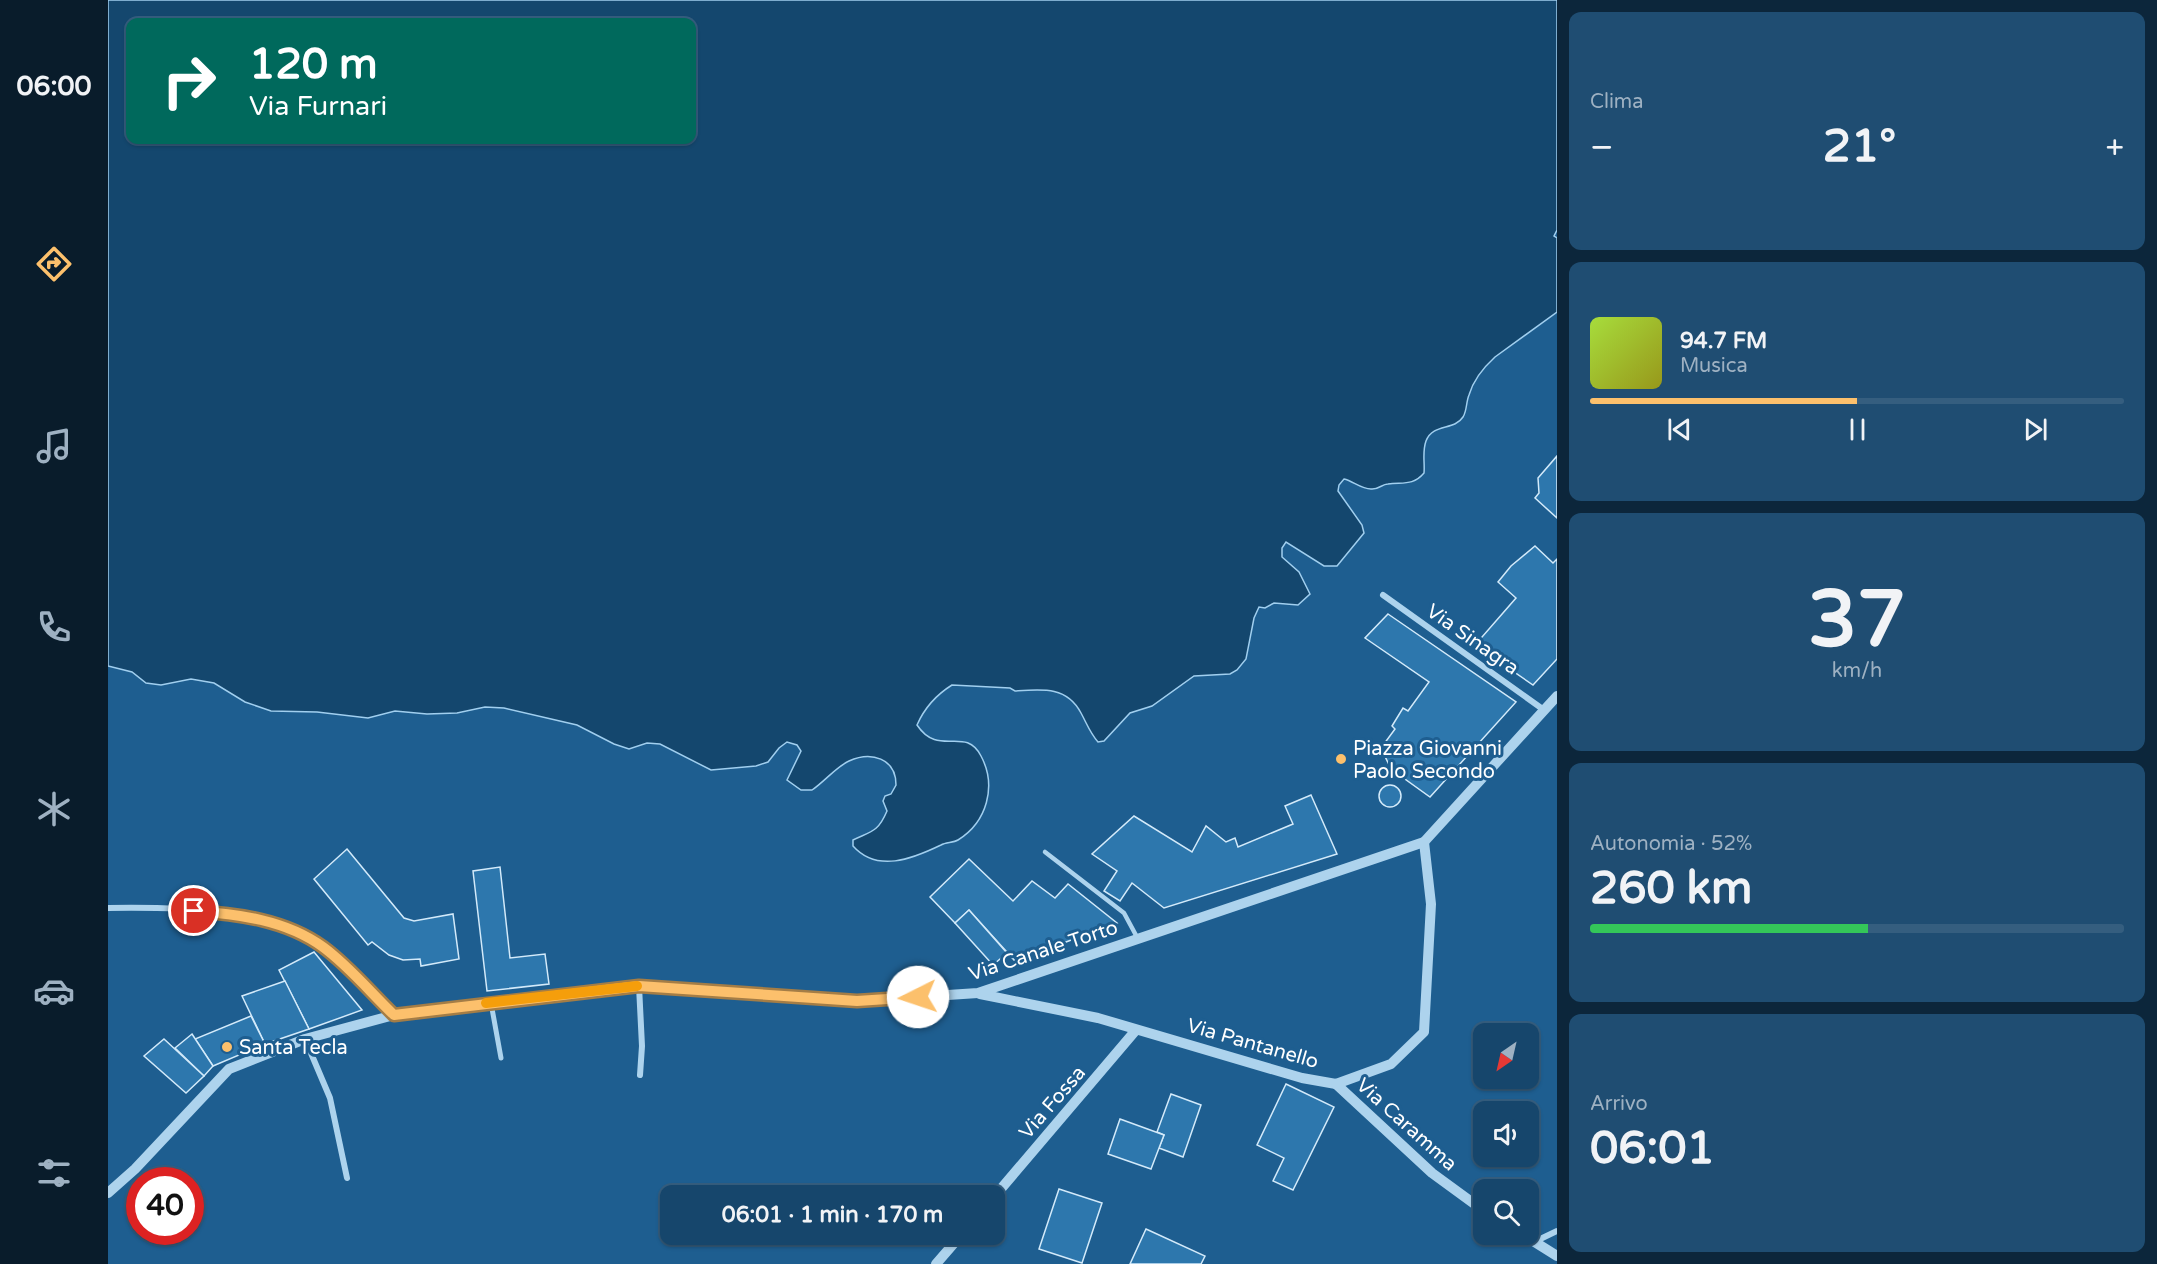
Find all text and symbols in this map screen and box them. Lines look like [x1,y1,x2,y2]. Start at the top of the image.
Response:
text: 120 m [249,39,378,90]
icon: right [150,42,228,120]
text: 06:00 [17,70,91,103]
text: Via Furnari [249,90,387,123]
text: Clima [1590,90,1643,114]
text: 21° [1823,120,1896,174]
text: − [1590,128,1614,167]
text: + [2105,128,2124,167]
icon: directions [33,243,75,285]
text: 94.7 FM [1680,328,1767,354]
text: Musica [1680,354,1748,378]
icon: previous [1663,413,1696,446]
icon: pause [1841,413,1874,446]
icon: next [2019,413,2052,446]
icon: music [33,425,75,467]
text: 37 [1808,573,1906,667]
street label: Via Sinagra [1422,599,1523,680]
icon: phone [33,606,75,648]
text: km/h [1832,659,1882,683]
place label: Piazza Giovanni Paolo Secondo [1353,737,1502,784]
marker: Piazza Giovanni Paolo Secondo [1334,752,1348,766]
icon: climate [33,788,75,830]
text: Autonomia · 52% [1590,832,1752,856]
text: 260 km [1590,862,1752,916]
pin [168,885,219,936]
icon: arrive [177,894,210,927]
street label: Via Canale Torto [966,916,1121,986]
position arrow [886,965,950,1029]
icon: car [33,970,75,1012]
street label: Via Pantanello [1184,1014,1321,1074]
north arrow [1473,1023,1539,1089]
map controls [1473,1023,1539,1245]
place label: Santa Tecla [239,1036,348,1060]
marker: Santa Tecla [220,1040,234,1054]
street label: Via Fossa [1014,1061,1091,1144]
street label: Via Caramma [1351,1073,1462,1176]
text: Arrivo [1590,1092,1648,1116]
button: sound [1473,1101,1539,1167]
text: 06:01 [1590,1122,1715,1176]
icon: filters [33,1152,75,1194]
speed limit sign: 40 [126,1167,204,1245]
button: search [1473,1179,1539,1245]
text: 06:01 · 1 min · 170 m [722,1202,943,1228]

